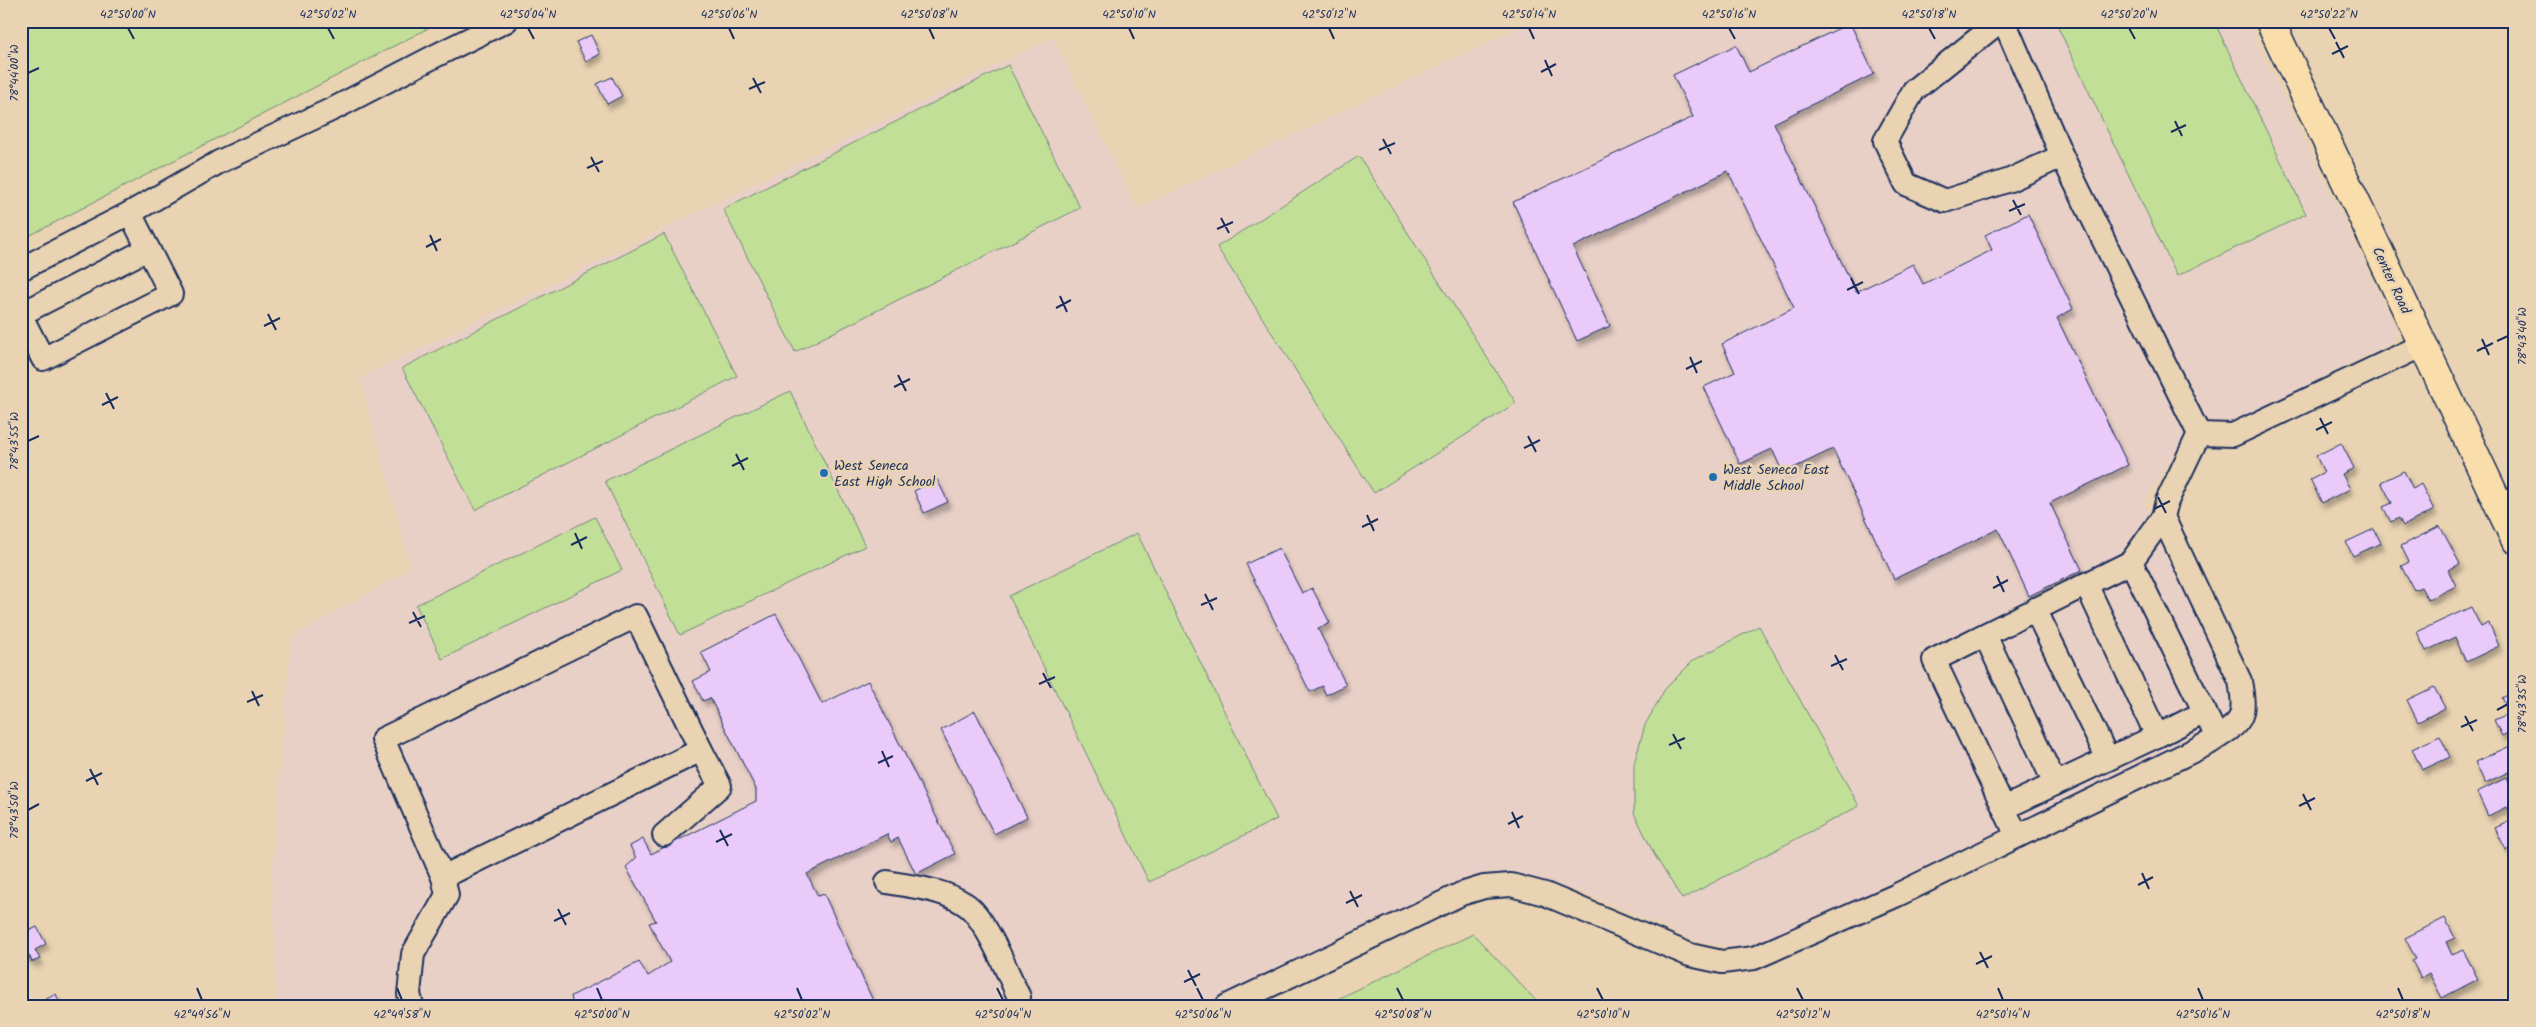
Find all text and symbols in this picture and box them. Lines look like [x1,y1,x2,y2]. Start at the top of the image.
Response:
text: 42°50'00"N [100,5,156,24]
text: 42°50'02"N [300,5,356,24]
text: 42°50'04"N [500,5,556,24]
text: 42°50'06"N [701,5,757,24]
text: 42°50'08"N [900,5,958,24]
text: 42°50'10"N [1102,5,1156,24]
text: 42°50'12"N [1302,5,1356,24]
text: 42°50'14"N [1502,5,1556,24]
text: 42°50'16"N [1702,5,1756,24]
text: 42°50'18"N [1902,5,1956,24]
text: 42°50'20"N [2101,5,2157,24]
text: 42°50'22"N [2300,5,2358,24]
text: 78°44'00"W [5,44,24,102]
street label: Center Road [2366,243,2417,319]
text: 78°43'40"W [2513,307,2532,365]
text: 78°43'55"W [5,412,24,470]
place label: West Seneca East High School [834,455,936,493]
place label: West Seneca East Middle School [1723,459,1830,497]
marker: West Seneca East High School [818,467,830,479]
marker: West Seneca East Middle School [1707,471,1719,483]
text: 78°43'35"W [2513,675,2532,733]
text: 78°43'50"W [5,781,24,839]
text: 42°49'56"N [173,1005,231,1024]
text: 42°49'58"N [373,1005,431,1024]
text: 42°50'00"N [574,1005,630,1024]
text: 42°50'02"N [774,1005,830,1024]
text: 42°50'04"N [975,1005,1031,1024]
text: 42°50'06"N [1175,1005,1231,1024]
text: 42°50'08"N [1374,1005,1432,1024]
text: 42°50'10"N [1576,1005,1630,1024]
text: 42°50'12"N [1776,1005,1830,1024]
text: 42°50'14"N [1976,1005,2030,1024]
text: 42°50'16"N [2176,1005,2230,1024]
text: 42°50'18"N [2376,1005,2430,1024]

